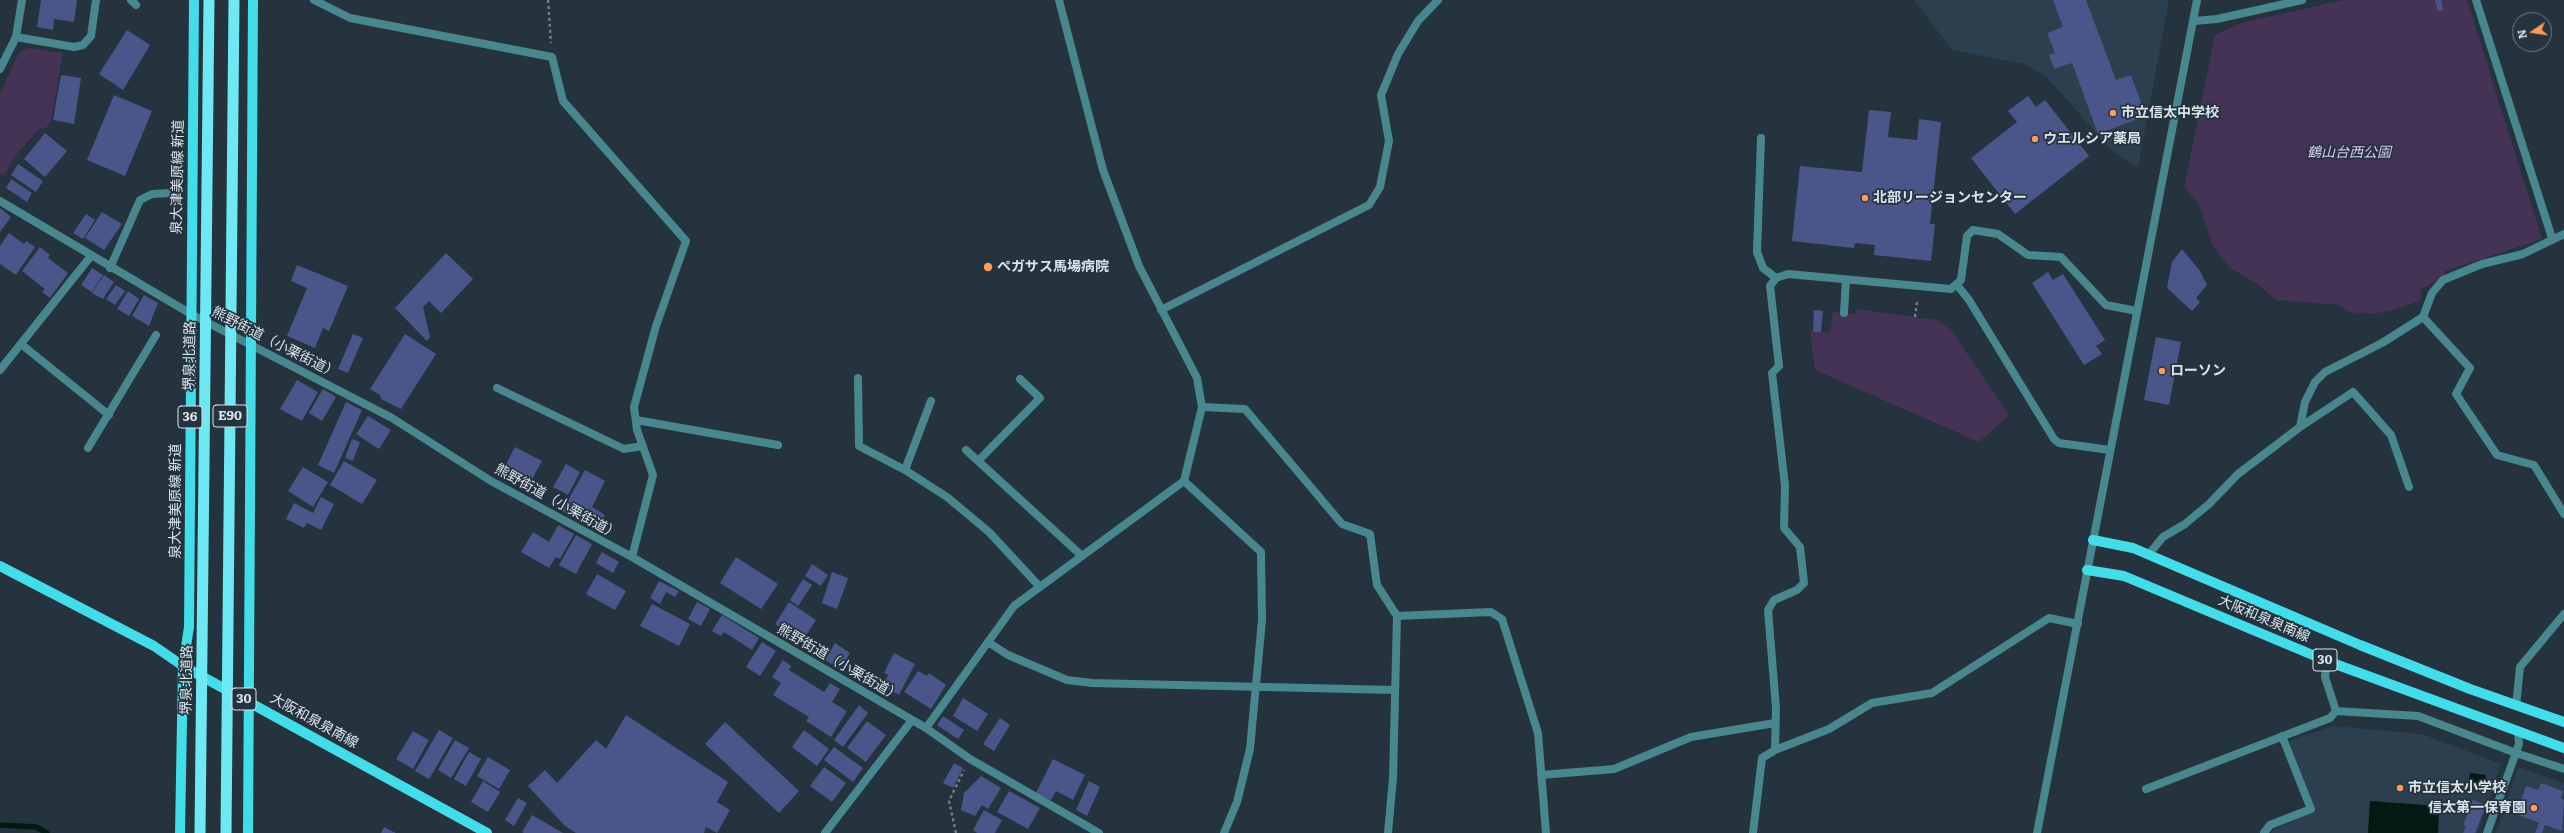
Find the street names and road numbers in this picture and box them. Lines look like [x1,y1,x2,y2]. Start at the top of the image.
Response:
street label: 泉大津美原線 新道 [169,119,187,235]
street label: 熊野街道（小栗街道） [209,304,341,382]
street label: 堺泉北道路 [181,321,199,391]
road number: E90 [213,405,247,427]
road number: 36 [178,406,202,428]
street label: 泉大津美原線 新道 [168,444,184,558]
street label: 熊野街道（小栗街道） [492,461,622,543]
street label: 大阪和泉泉南線 [2216,592,2312,646]
street label: 熊野街道（小栗街道） [774,621,904,705]
street label: 堺泉北道路 [178,645,196,715]
road number: 30 [2313,649,2337,671]
road number: 30 [232,688,256,710]
street label: 大阪和泉泉南線 [267,690,361,752]

